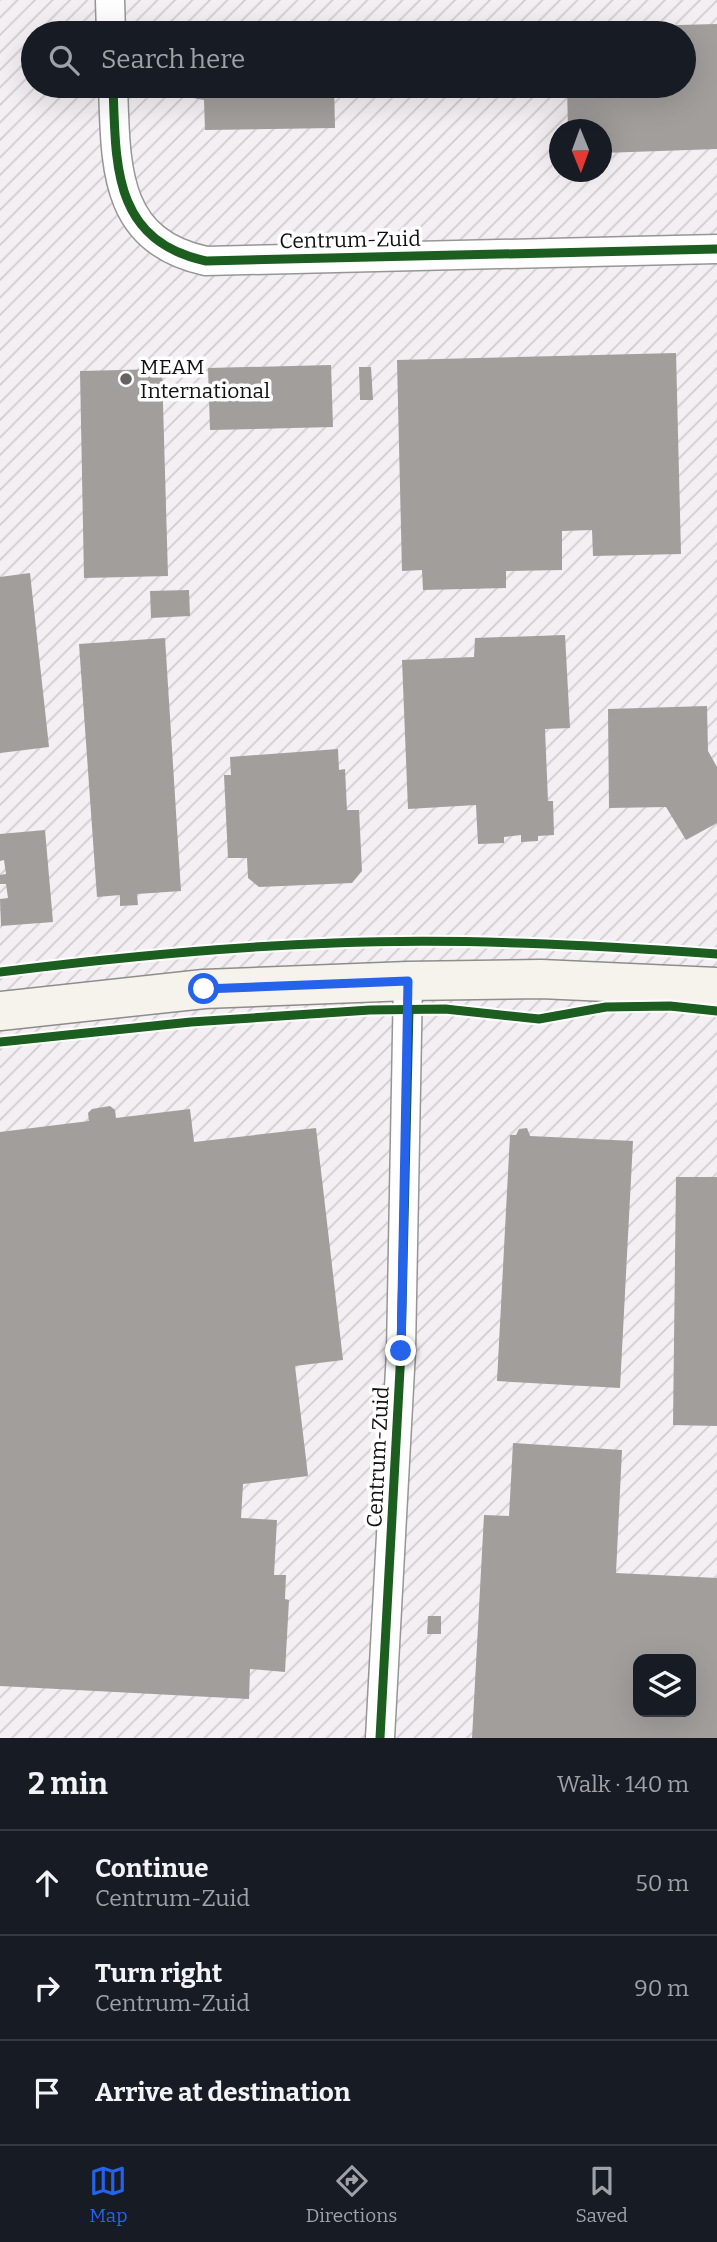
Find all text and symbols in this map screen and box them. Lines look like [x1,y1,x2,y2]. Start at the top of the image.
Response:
search box [21,21,696,98]
icon: search [45,41,83,79]
text: Search here [101,44,245,75]
north arrow [549,119,612,182]
street label: Centrum-Zuid [279,226,421,254]
place label: MEAM International [140,354,270,404]
marker: MEAM International [118,371,134,387]
route start [188,973,219,1004]
route end [385,1335,416,1366]
street label: Centrum-Zuid [361,1386,395,1528]
map controls [633,1654,696,1717]
button: layers [633,1654,696,1717]
text: 2 min [28,1766,108,1802]
text: Walk · 140 m [557,1770,689,1798]
text: Continue [95,1853,209,1884]
icon: ahead [28,1864,66,1902]
text: 50 m [635,1869,689,1897]
text: Centrum-Zuid [95,1884,250,1912]
text: Turn right [95,1958,222,1989]
icon: right [28,1969,66,2007]
text: 90 m [634,1974,689,2002]
text: Centrum-Zuid [95,1989,250,2017]
icon: arrive [28,2074,66,2112]
text: Arrive at destination [95,2077,350,2108]
tab: Map [89,2162,128,2227]
tab: Directions [306,2162,397,2227]
tab: Saved [576,2162,628,2227]

